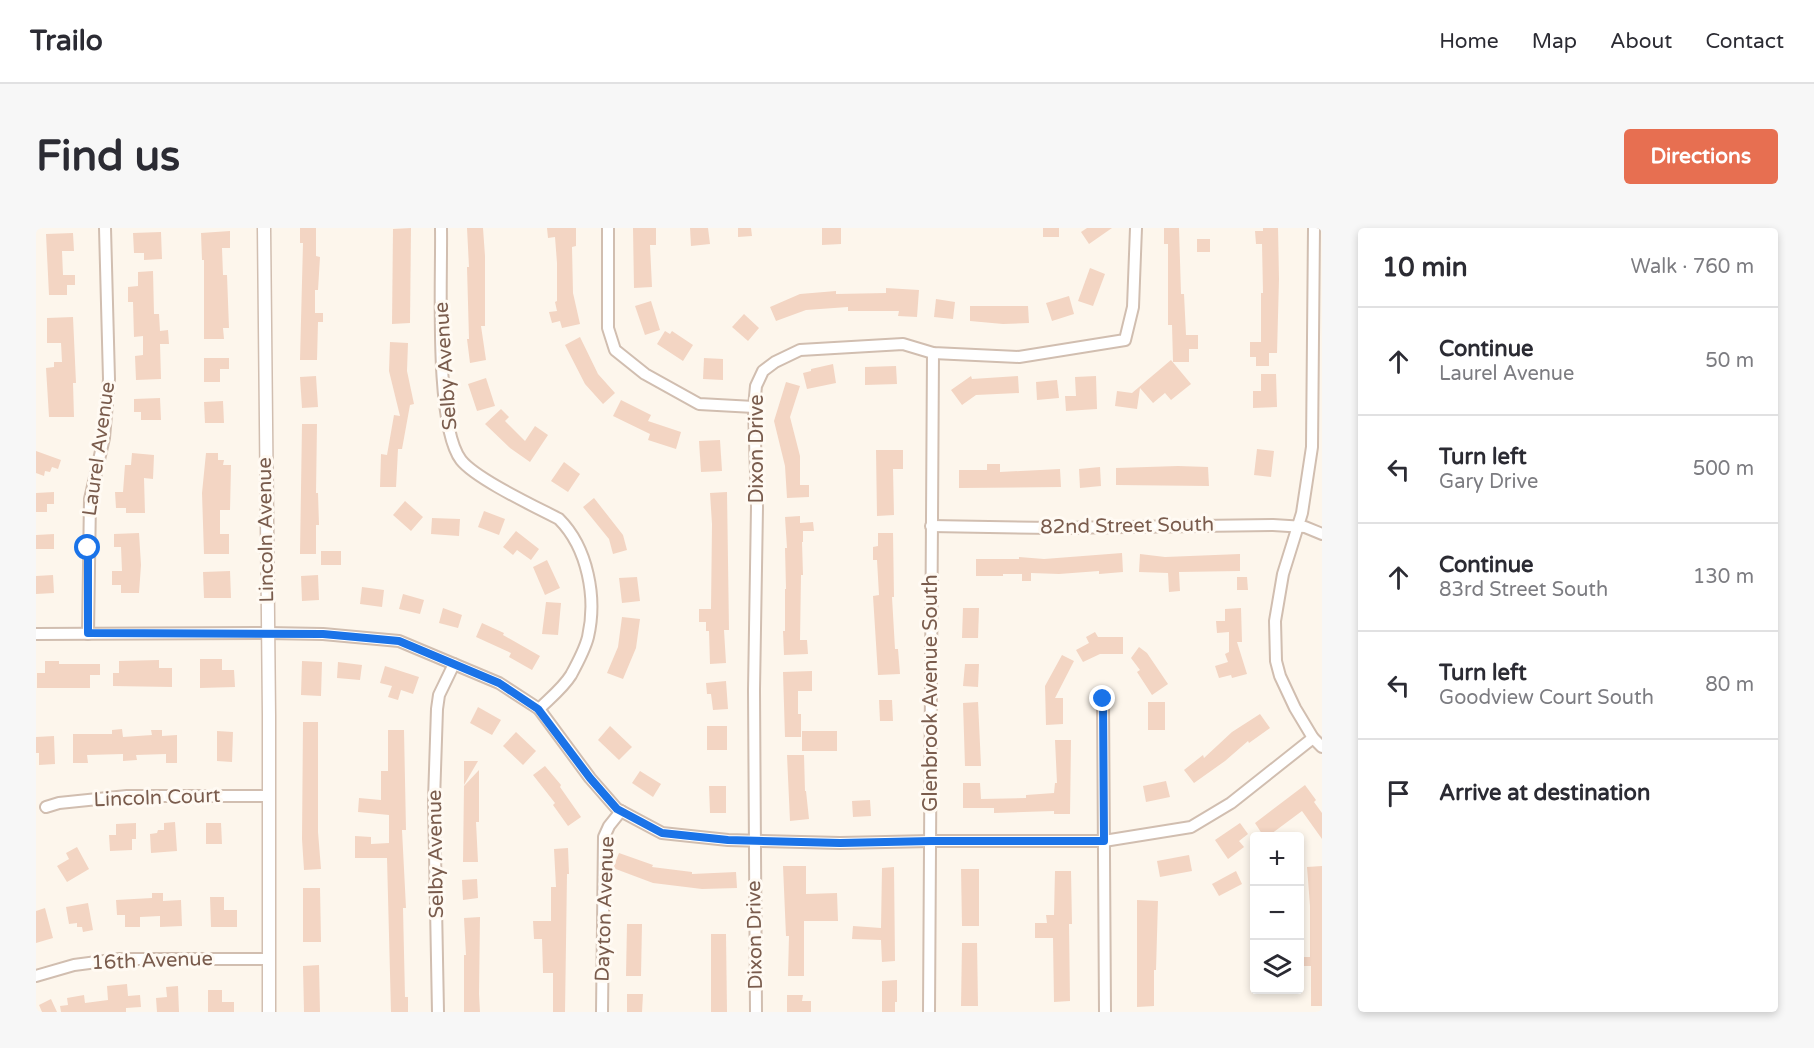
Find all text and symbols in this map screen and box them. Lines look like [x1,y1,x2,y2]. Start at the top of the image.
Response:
text: Trailo [30,24,103,58]
text: Home [1439,29,1499,54]
text: Map [1532,29,1577,54]
text: About [1610,29,1672,54]
text: Contact [1705,29,1784,54]
button: Directions [1624,129,1778,184]
text: Find us [36,131,180,182]
text: 10 min [1382,252,1468,283]
text: Walk · 760 m [1631,255,1754,279]
street label: Selby Avenue [430,301,462,431]
text: Continue [1439,336,1534,362]
icon: ahead [1382,345,1415,378]
text: 50 m [1705,349,1754,373]
text: Laurel Avenue [1439,362,1574,386]
street label: Laurel Avenue [78,380,120,518]
street label: Dixon Drive [745,394,769,504]
text: Turn left [1439,444,1527,470]
icon: left [1382,453,1415,486]
street label: Lincoln Avenue [253,457,279,603]
text: 500 m [1693,457,1754,481]
text: Gary Drive [1439,470,1538,494]
street label: 82nd Street South [1040,512,1214,540]
route start [74,534,100,560]
text: Continue [1439,552,1534,578]
icon: ahead [1382,561,1415,594]
text: 130 m [1693,565,1754,589]
street label: Glenbrook Avenue South [919,574,943,812]
text: 83rd Street South [1439,578,1608,602]
text: Turn left [1439,660,1527,686]
icon: left [1382,669,1415,702]
text: 80 m [1705,673,1754,697]
route end [1089,685,1115,711]
text: Goodview Court South [1439,686,1654,710]
icon: arrive [1382,777,1415,810]
text: Arrive at destination [1439,780,1650,806]
street label: Lincoln Court [93,784,221,812]
street label: Selby Avenue [423,789,449,919]
map controls [1250,832,1304,994]
button: + [1250,832,1304,886]
street label: Dayton Avenue [590,836,620,982]
street label: Dixon Drive [742,880,768,990]
button: − [1250,886,1304,940]
button: layers [1250,940,1304,994]
street label: 16th Avenue [91,947,213,975]

